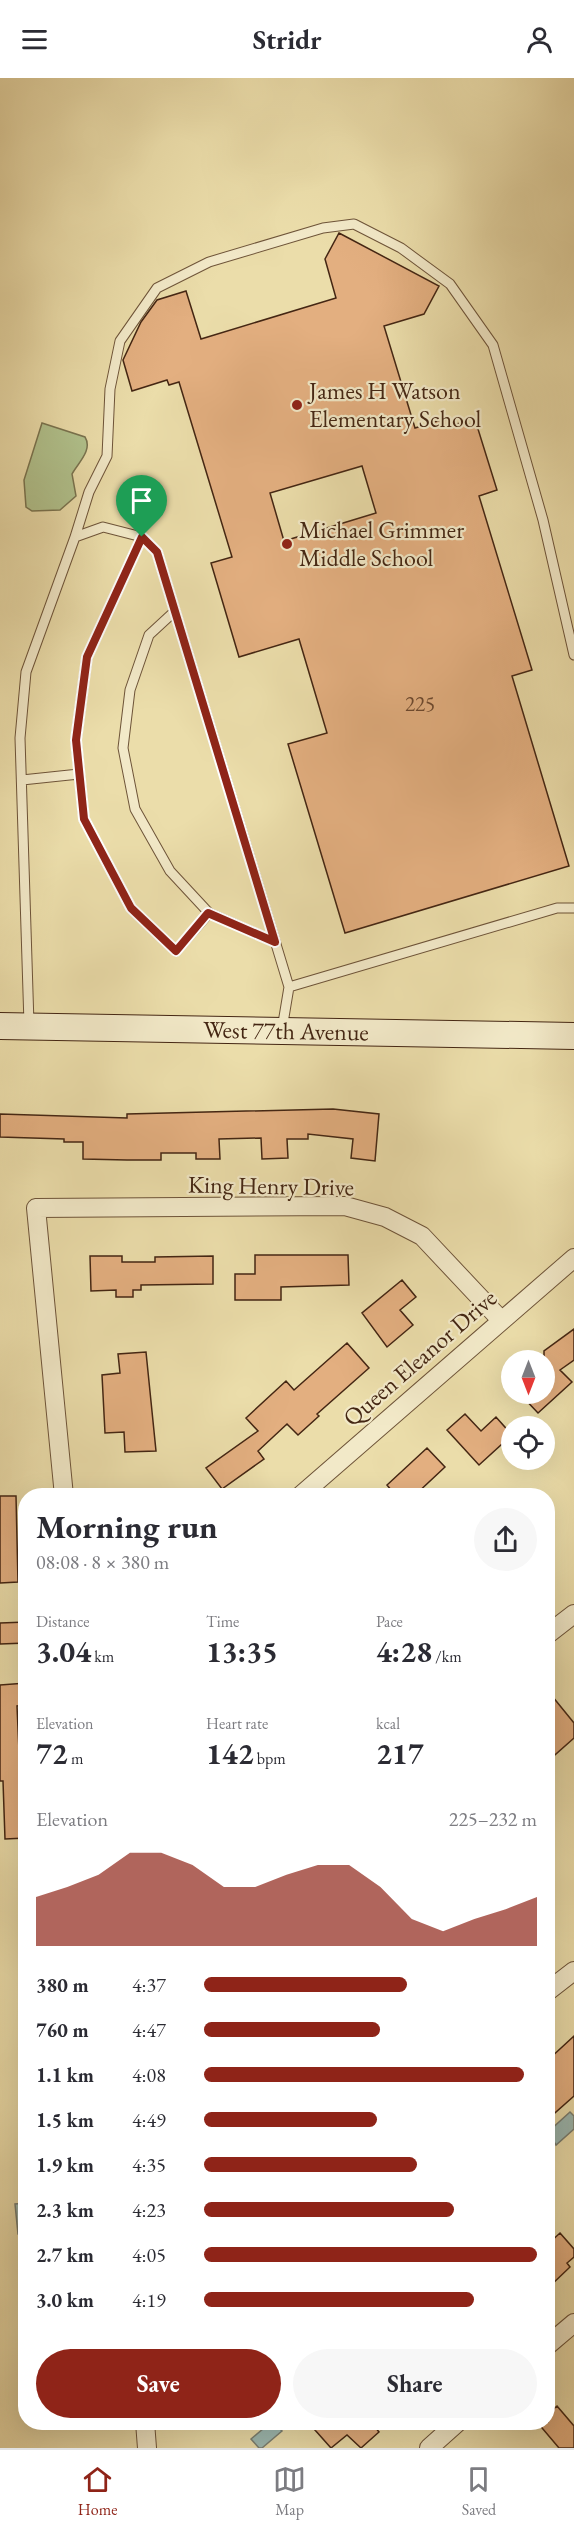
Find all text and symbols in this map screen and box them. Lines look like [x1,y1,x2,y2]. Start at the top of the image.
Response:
text: Stridr [253,22,321,57]
icon: menu [18,23,51,56]
icon: person [523,23,556,56]
place label: James H Watson Elementary School [307,375,481,434]
marker: James H Watson Elementary School [290,398,304,412]
pin [116,475,167,537]
icon: arrive [125,484,158,517]
place label: Michael Grimmer Middle School [299,514,464,573]
marker: Michael Grimmer Middle School [280,537,294,551]
house number: 225 [405,690,435,717]
street label: West 77th Avenue [203,1014,369,1047]
street label: King Henry Drive [188,1169,354,1202]
street label: Queen Eleanor Drive [336,1282,503,1433]
north arrow [501,1350,555,1404]
map controls [501,1350,555,1470]
button: locate [501,1416,555,1470]
text: Morning run [36,1505,218,1548]
button: share [474,1508,537,1571]
text: 08:08 · 8 × 380 m [36,1549,169,1575]
text: Distance [36,1611,89,1632]
text: Time [206,1611,239,1632]
text: Pace [376,1611,403,1632]
text: 3.04 [36,1632,91,1671]
text: 13:35 [206,1632,278,1671]
text: 4:28 [376,1632,432,1671]
text: km [91,1646,114,1667]
text: /km [432,1646,462,1667]
text: Elevation [36,1713,94,1734]
text: Heart rate [206,1713,268,1734]
text: kcal [376,1713,400,1734]
text: 72 [36,1734,68,1773]
text: 142 [206,1734,254,1773]
text: 217 [376,1734,424,1773]
text: m [68,1748,83,1769]
text: bpm [254,1748,286,1769]
text: Elevation [36,1806,108,1832]
text: 225–232 m [449,1806,537,1832]
text: 380 m [36,1972,89,1998]
text: 4:37 [132,1972,166,1998]
text: 760 m [36,2017,89,2043]
text: 4:47 [132,2017,166,2043]
text: 1.1 km [36,2062,94,2088]
text: 4:08 [132,2062,166,2088]
text: 1.5 km [36,2107,94,2133]
text: 4:49 [132,2107,166,2133]
text: 1.9 km [36,2152,94,2178]
text: 4:35 [132,2152,166,2178]
text: 2.3 km [36,2197,94,2223]
text: 4:23 [132,2197,166,2223]
text: 2.7 km [36,2242,94,2268]
text: 4:05 [132,2242,166,2268]
text: 3.0 km [36,2287,94,2313]
text: 4:19 [132,2287,166,2313]
button: Save [36,2349,281,2418]
button: Share [293,2349,537,2418]
tab: Home [78,2463,117,2520]
tab: Map [273,2463,306,2520]
tab: Saved [462,2463,496,2520]

